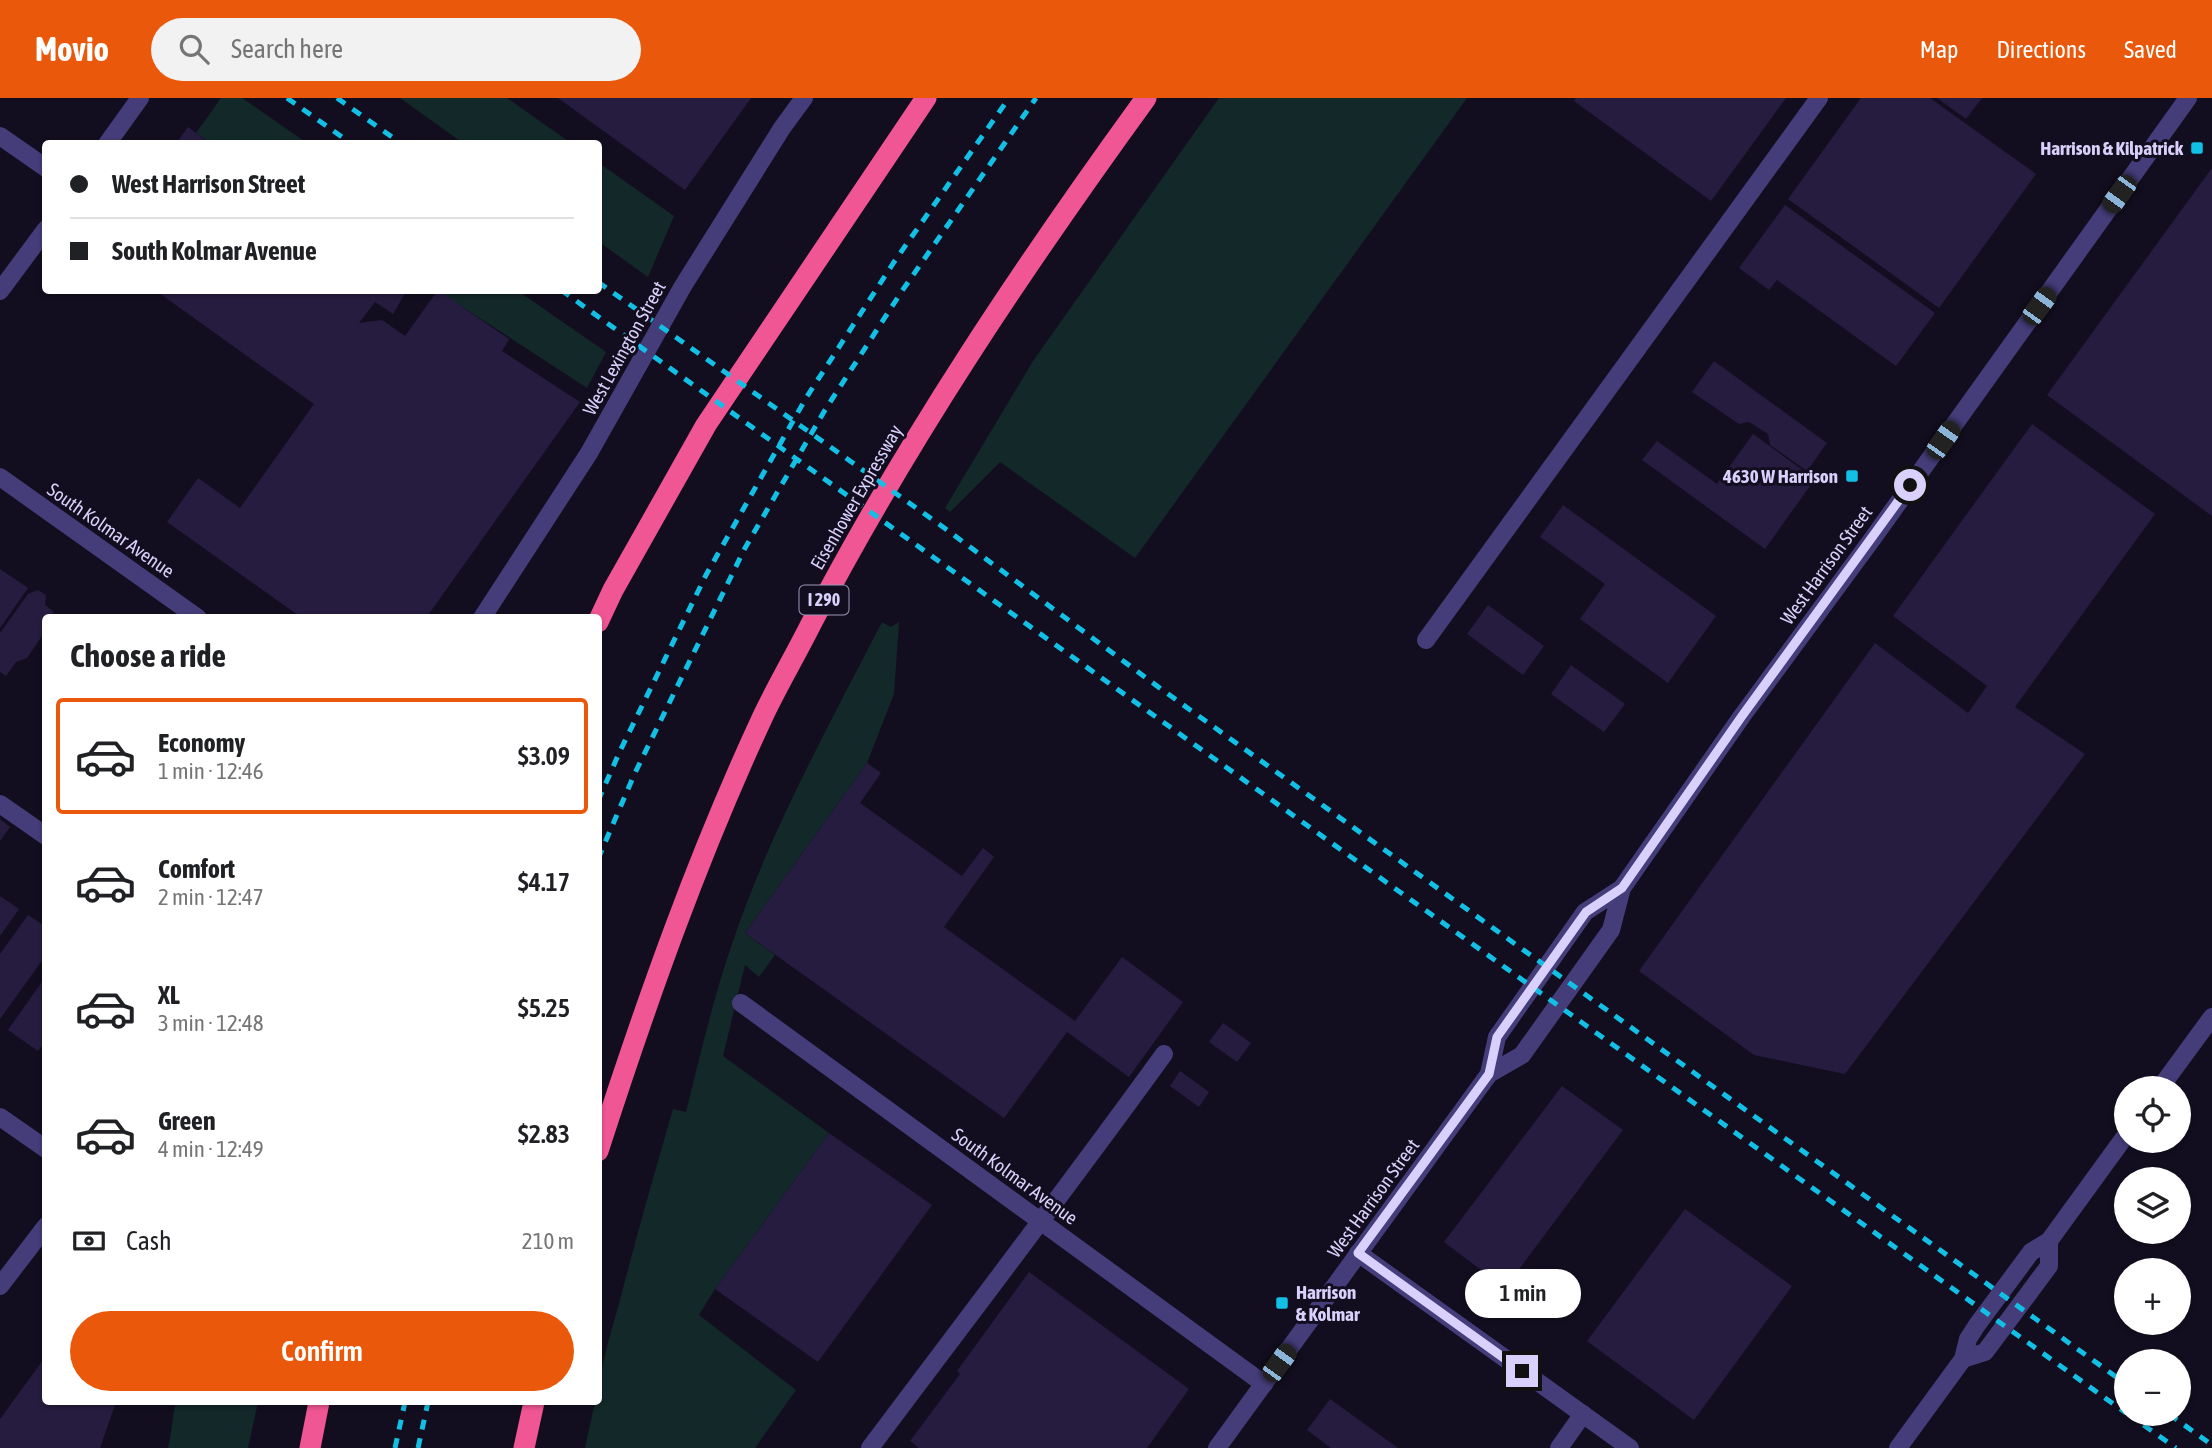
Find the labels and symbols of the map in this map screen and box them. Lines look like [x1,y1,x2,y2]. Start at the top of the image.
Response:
place label: Harrison & Kilpatrick [2040,137,2184,159]
marker: Harrison & Kilpatrick [2189,140,2205,156]
car [2099,171,2140,217]
street label: West Lexington Street [578,277,670,419]
car [2019,283,2060,329]
car [1923,417,1964,463]
street label: Eisenhower Expressway [806,421,906,573]
place label: 4630 W Harrison [1722,465,1838,487]
marker: 4630 W Harrison [1844,468,1860,484]
route start [1894,469,1926,501]
street label: South Kolmar Avenue [43,478,179,582]
street label: West Harrison Street [1776,501,1876,629]
road number: I 290 [800,586,848,614]
street label: South Kolmar Avenue [948,1123,1082,1229]
street label: West Harrison Street [1323,1134,1423,1262]
callout: 1 min [1464,1270,1580,1318]
place label: Harrison & Kolmar [1296,1281,1360,1325]
marker: Harrison & Kolmar [1274,1295,1290,1311]
car [1259,1340,1300,1386]
route end [1506,1355,1538,1387]

